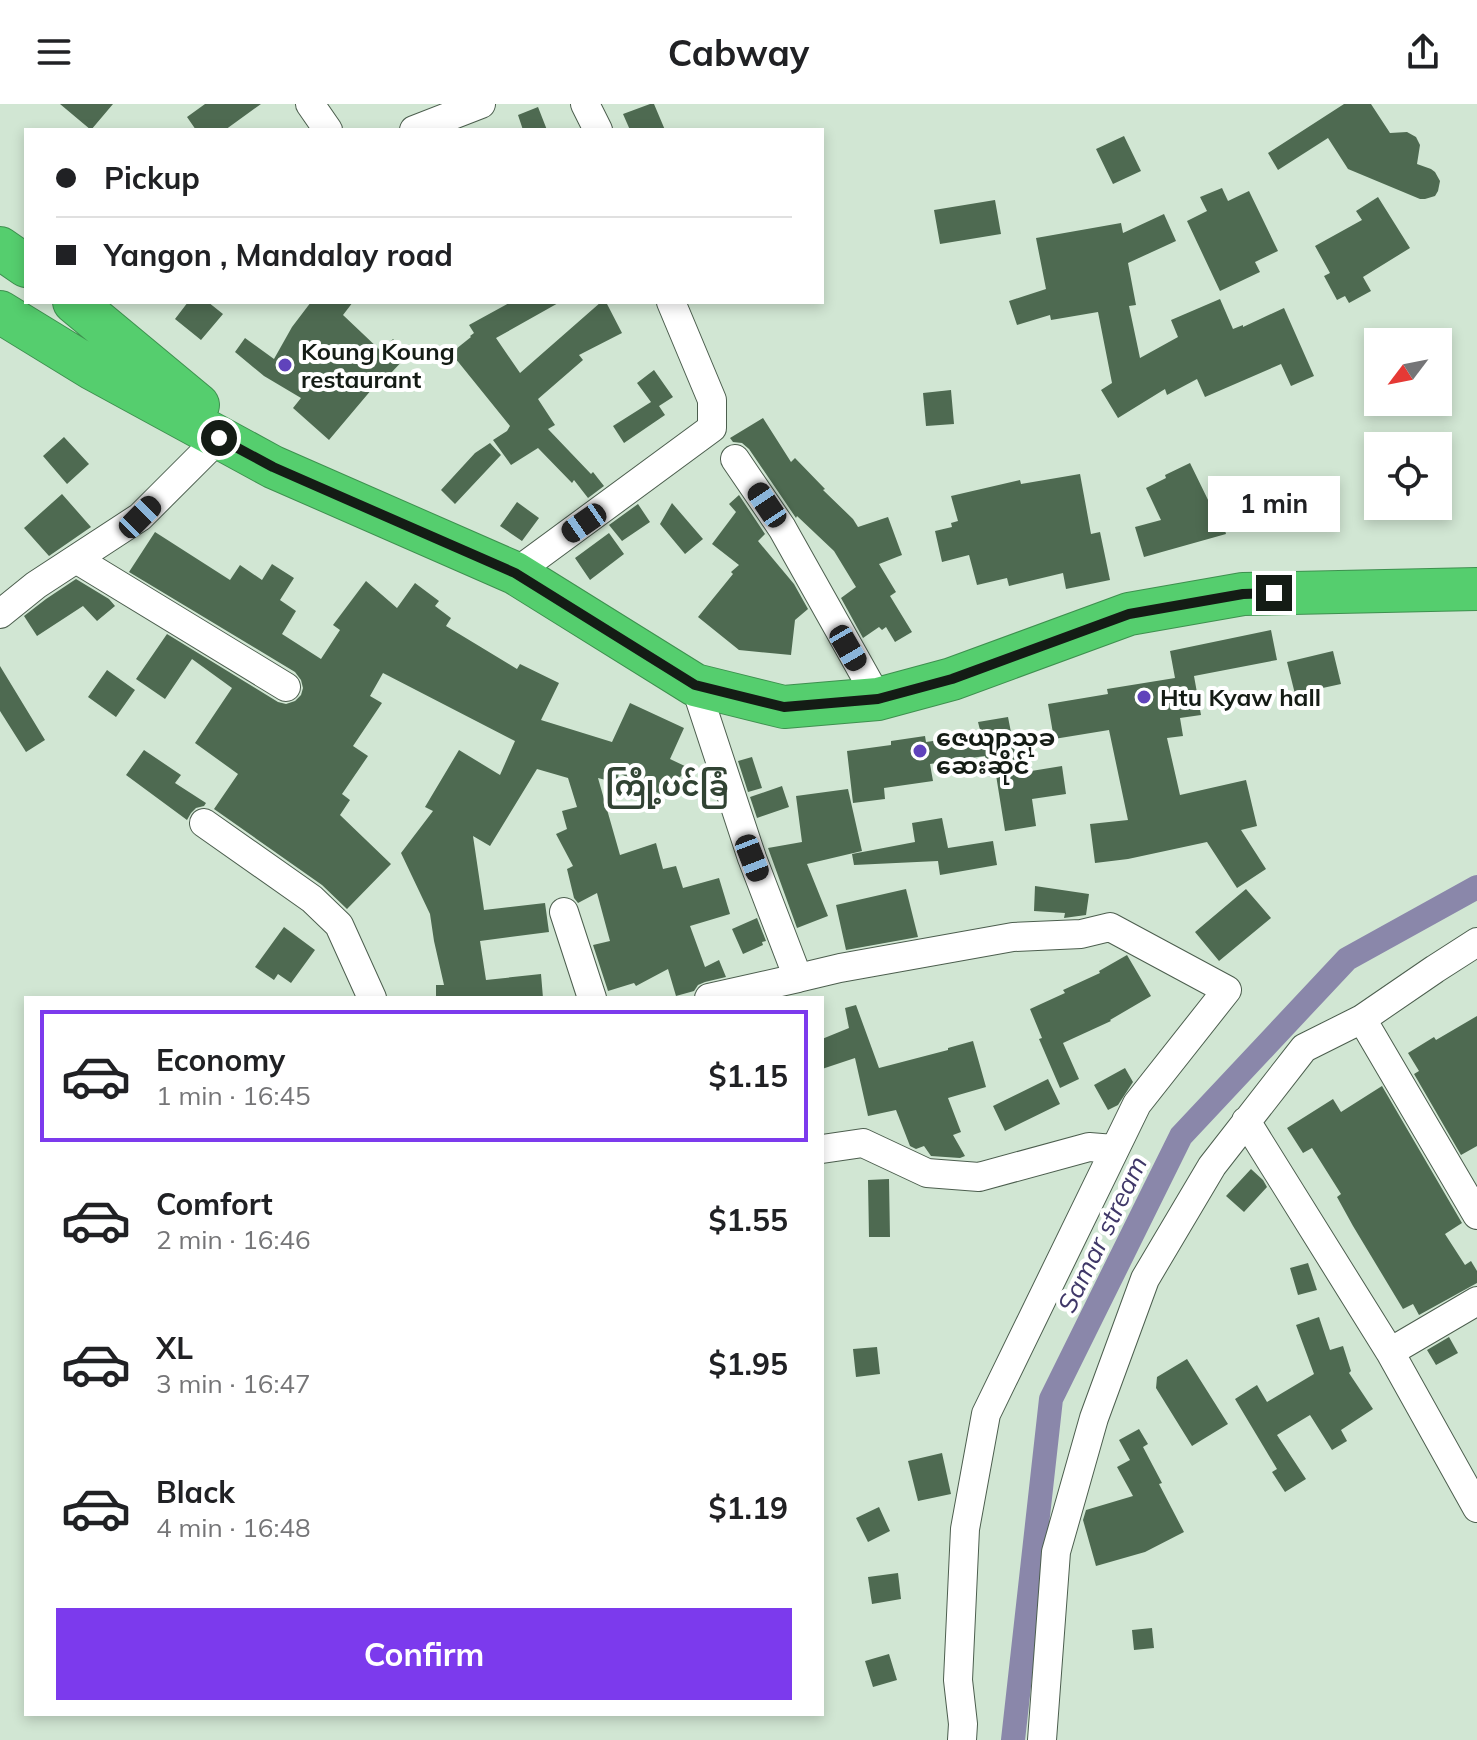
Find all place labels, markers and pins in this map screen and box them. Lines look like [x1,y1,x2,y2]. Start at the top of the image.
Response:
place label: Koung Koung restaurant [301,336,455,394]
marker: Koung Koung restaurant [276,356,294,374]
place label: Htu Kyaw hall [1160,682,1321,712]
marker: Htu Kyaw hall [1135,688,1153,706]
place label: ဇေယျာသုခ ဆေးဆိုင် [936,722,1055,785]
marker: ဇေယျာသုခ ဆေးဆိုင် [911,742,929,760]

